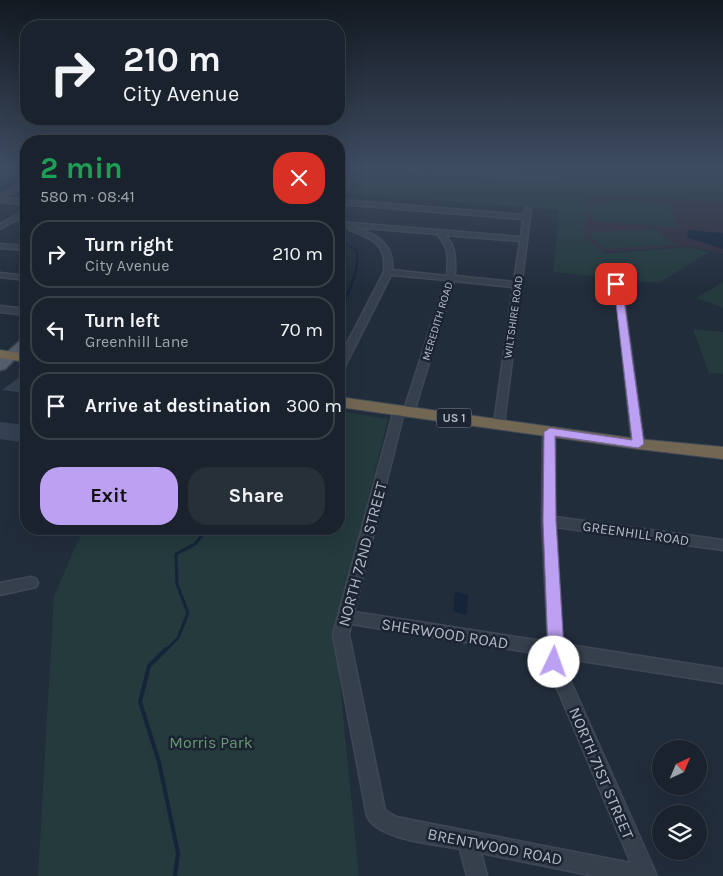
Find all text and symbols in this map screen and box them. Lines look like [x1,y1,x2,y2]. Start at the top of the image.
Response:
text: 210 m [123,39,221,80]
icon: right [40,40,105,105]
text: City Avenue [123,81,239,107]
text: 2 min [40,150,123,186]
button: close [273,152,325,204]
text: 580 m · 08:41 [40,187,135,206]
text: Turn right [85,234,174,256]
icon: right [42,240,70,268]
text: 210 m [272,243,323,265]
text: City Avenue [85,256,170,275]
pin [595,263,637,305]
icon: arrive [602,270,630,298]
street label: WILTSHIRE ROAD [501,275,526,359]
street label: MEREDITH ROAD [419,280,456,362]
text: Turn left [85,310,160,332]
icon: left [42,316,70,344]
text: 70 m [281,319,323,341]
text: Greenhill Lane [85,332,189,351]
icon: arrive [42,392,70,420]
text: Arrive at destination [85,395,271,417]
text: 300 m [286,395,342,417]
road number: US 1 [436,408,472,428]
button: Exit [40,467,178,525]
button: Share [188,467,325,525]
street label: NORTH 72ND STREET [334,480,391,629]
street label: GREENHILL ROAD [582,518,690,549]
street label: SHERWOOD ROAD [380,614,510,653]
position arrow [527,635,579,687]
street label: NORTH 71ST STREET [565,704,638,842]
park label: Morris Park [169,733,253,752]
north arrow [652,740,708,795]
map controls [652,740,707,860]
button: layers [652,805,707,860]
street label: BRENTWOOD ROAD [426,824,564,869]

